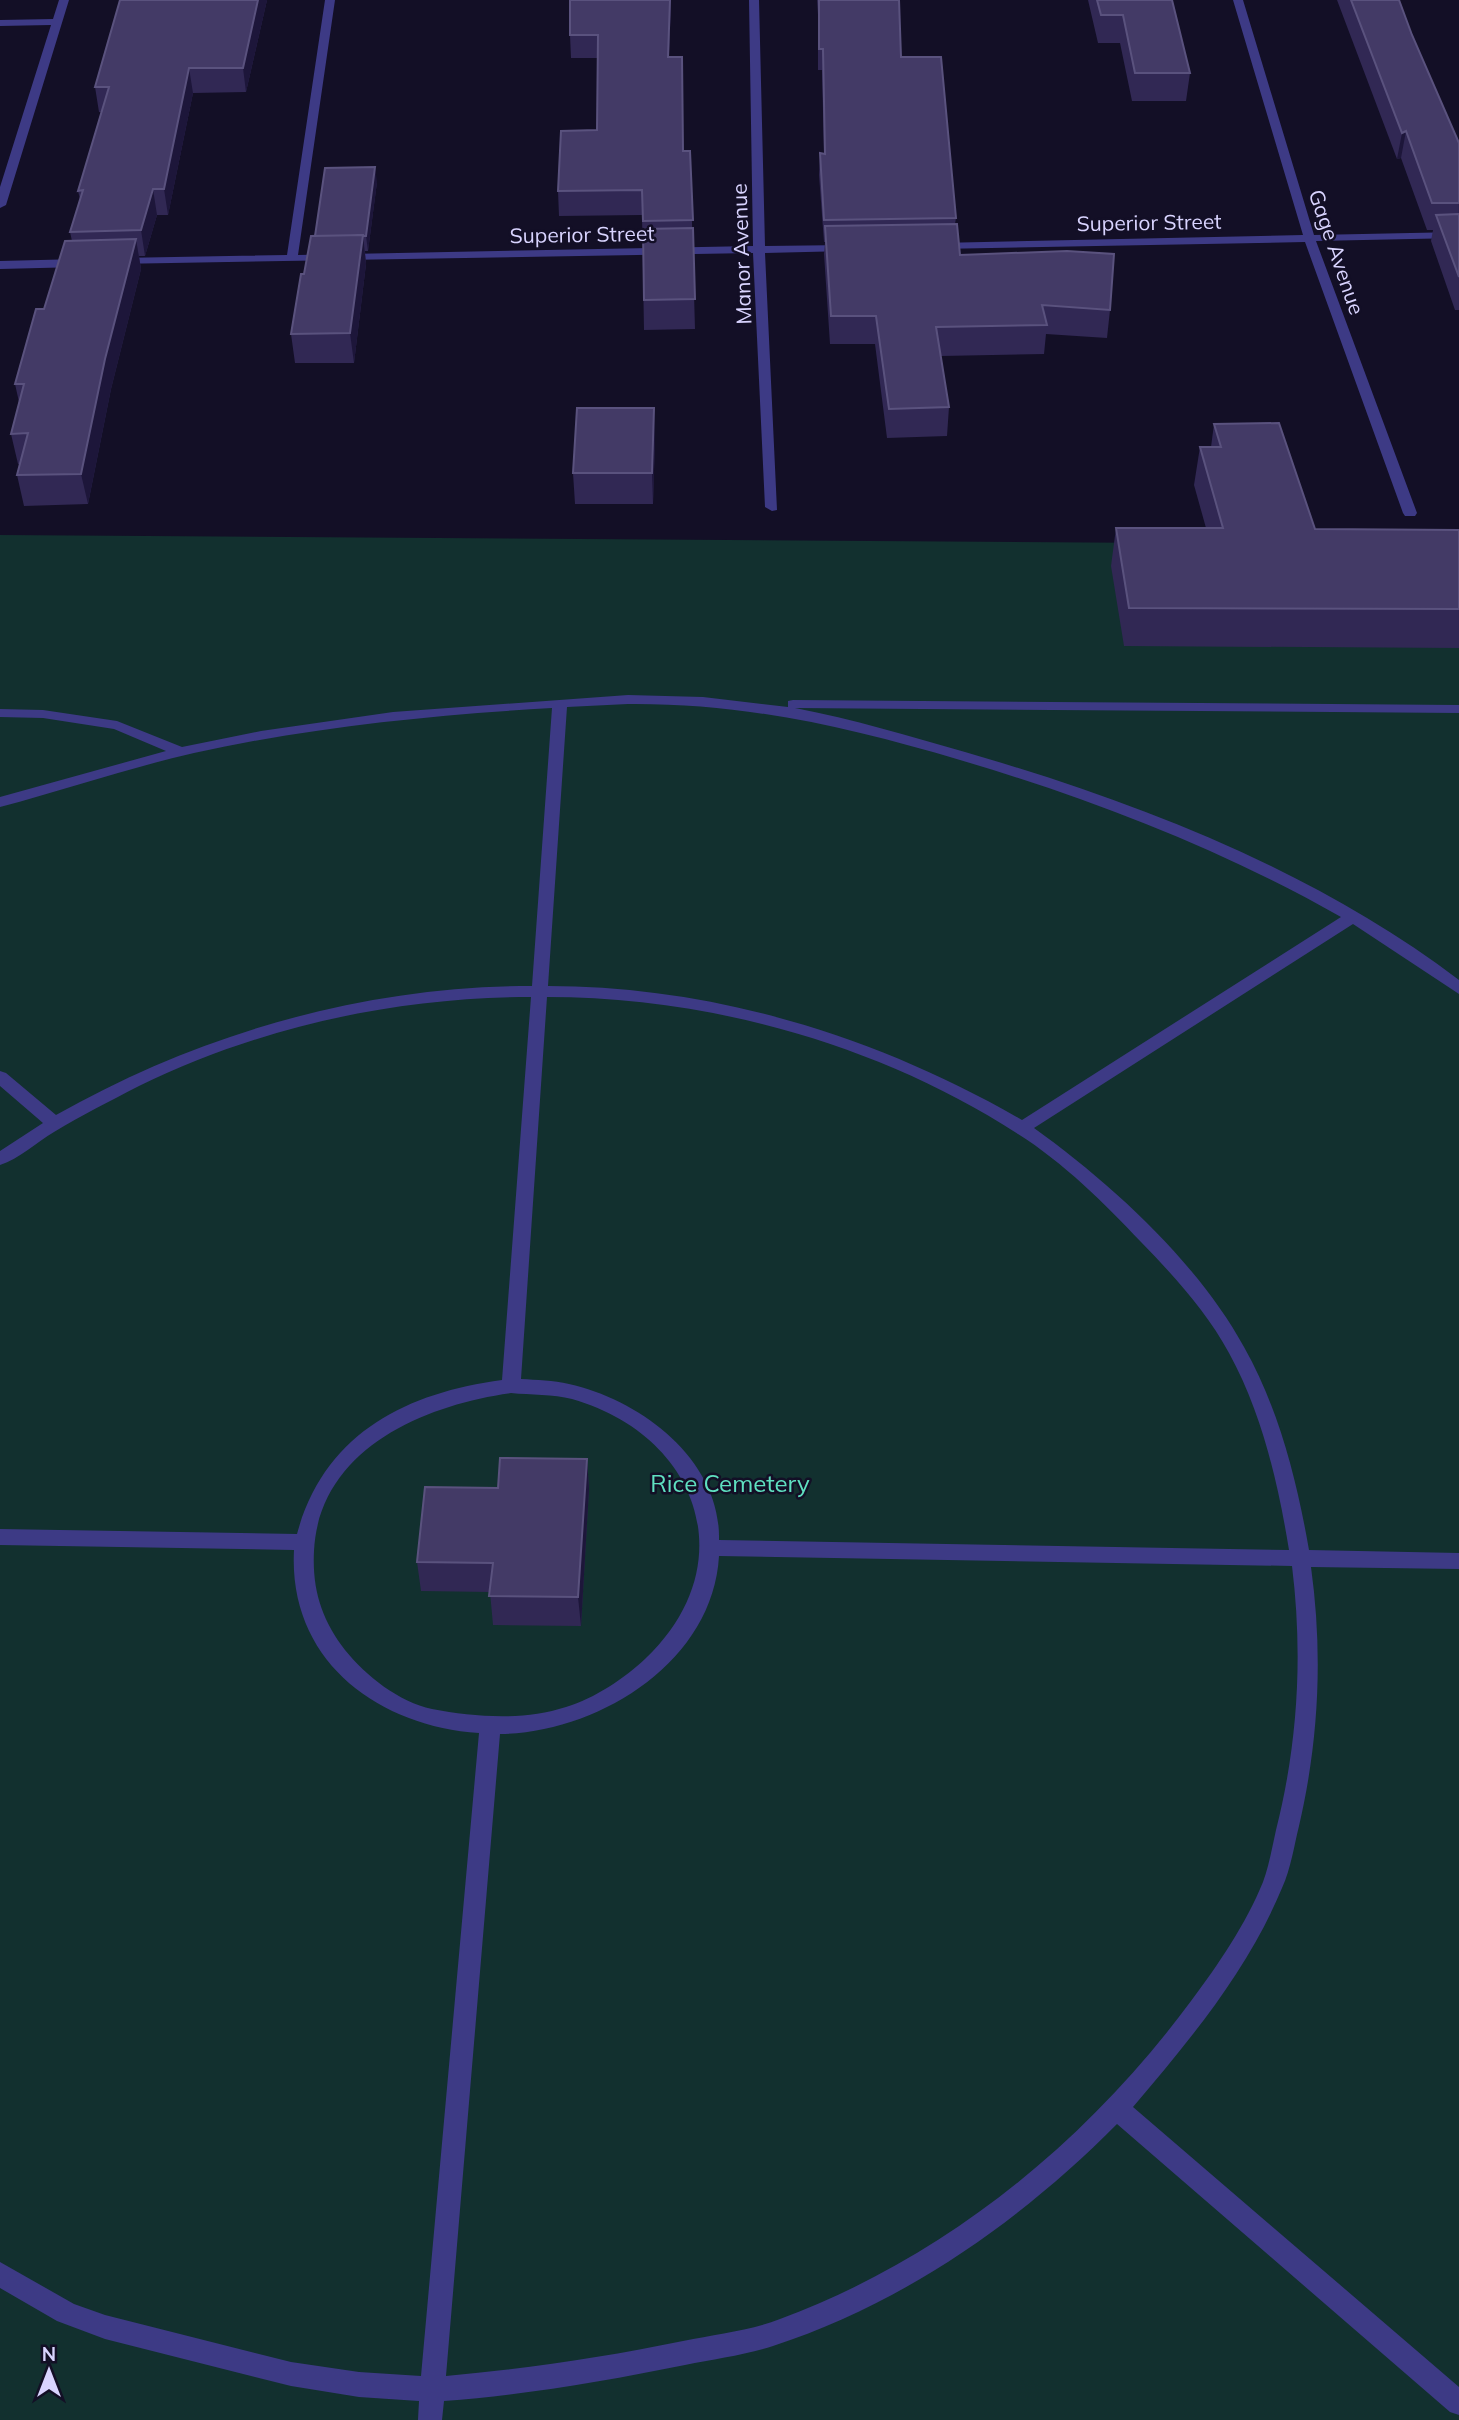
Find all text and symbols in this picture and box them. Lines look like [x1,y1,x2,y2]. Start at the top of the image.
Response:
street label: Manor Avenue [726,183,756,325]
street label: Gage Avenue [1303,186,1371,318]
street label: Superior Street [1076,208,1222,236]
street label: Superior Street [509,220,655,248]
park label: Rice Cemetery [650,1468,810,1498]
north arrow [14,2336,84,2406]
text: N [42,2342,56,2366]

